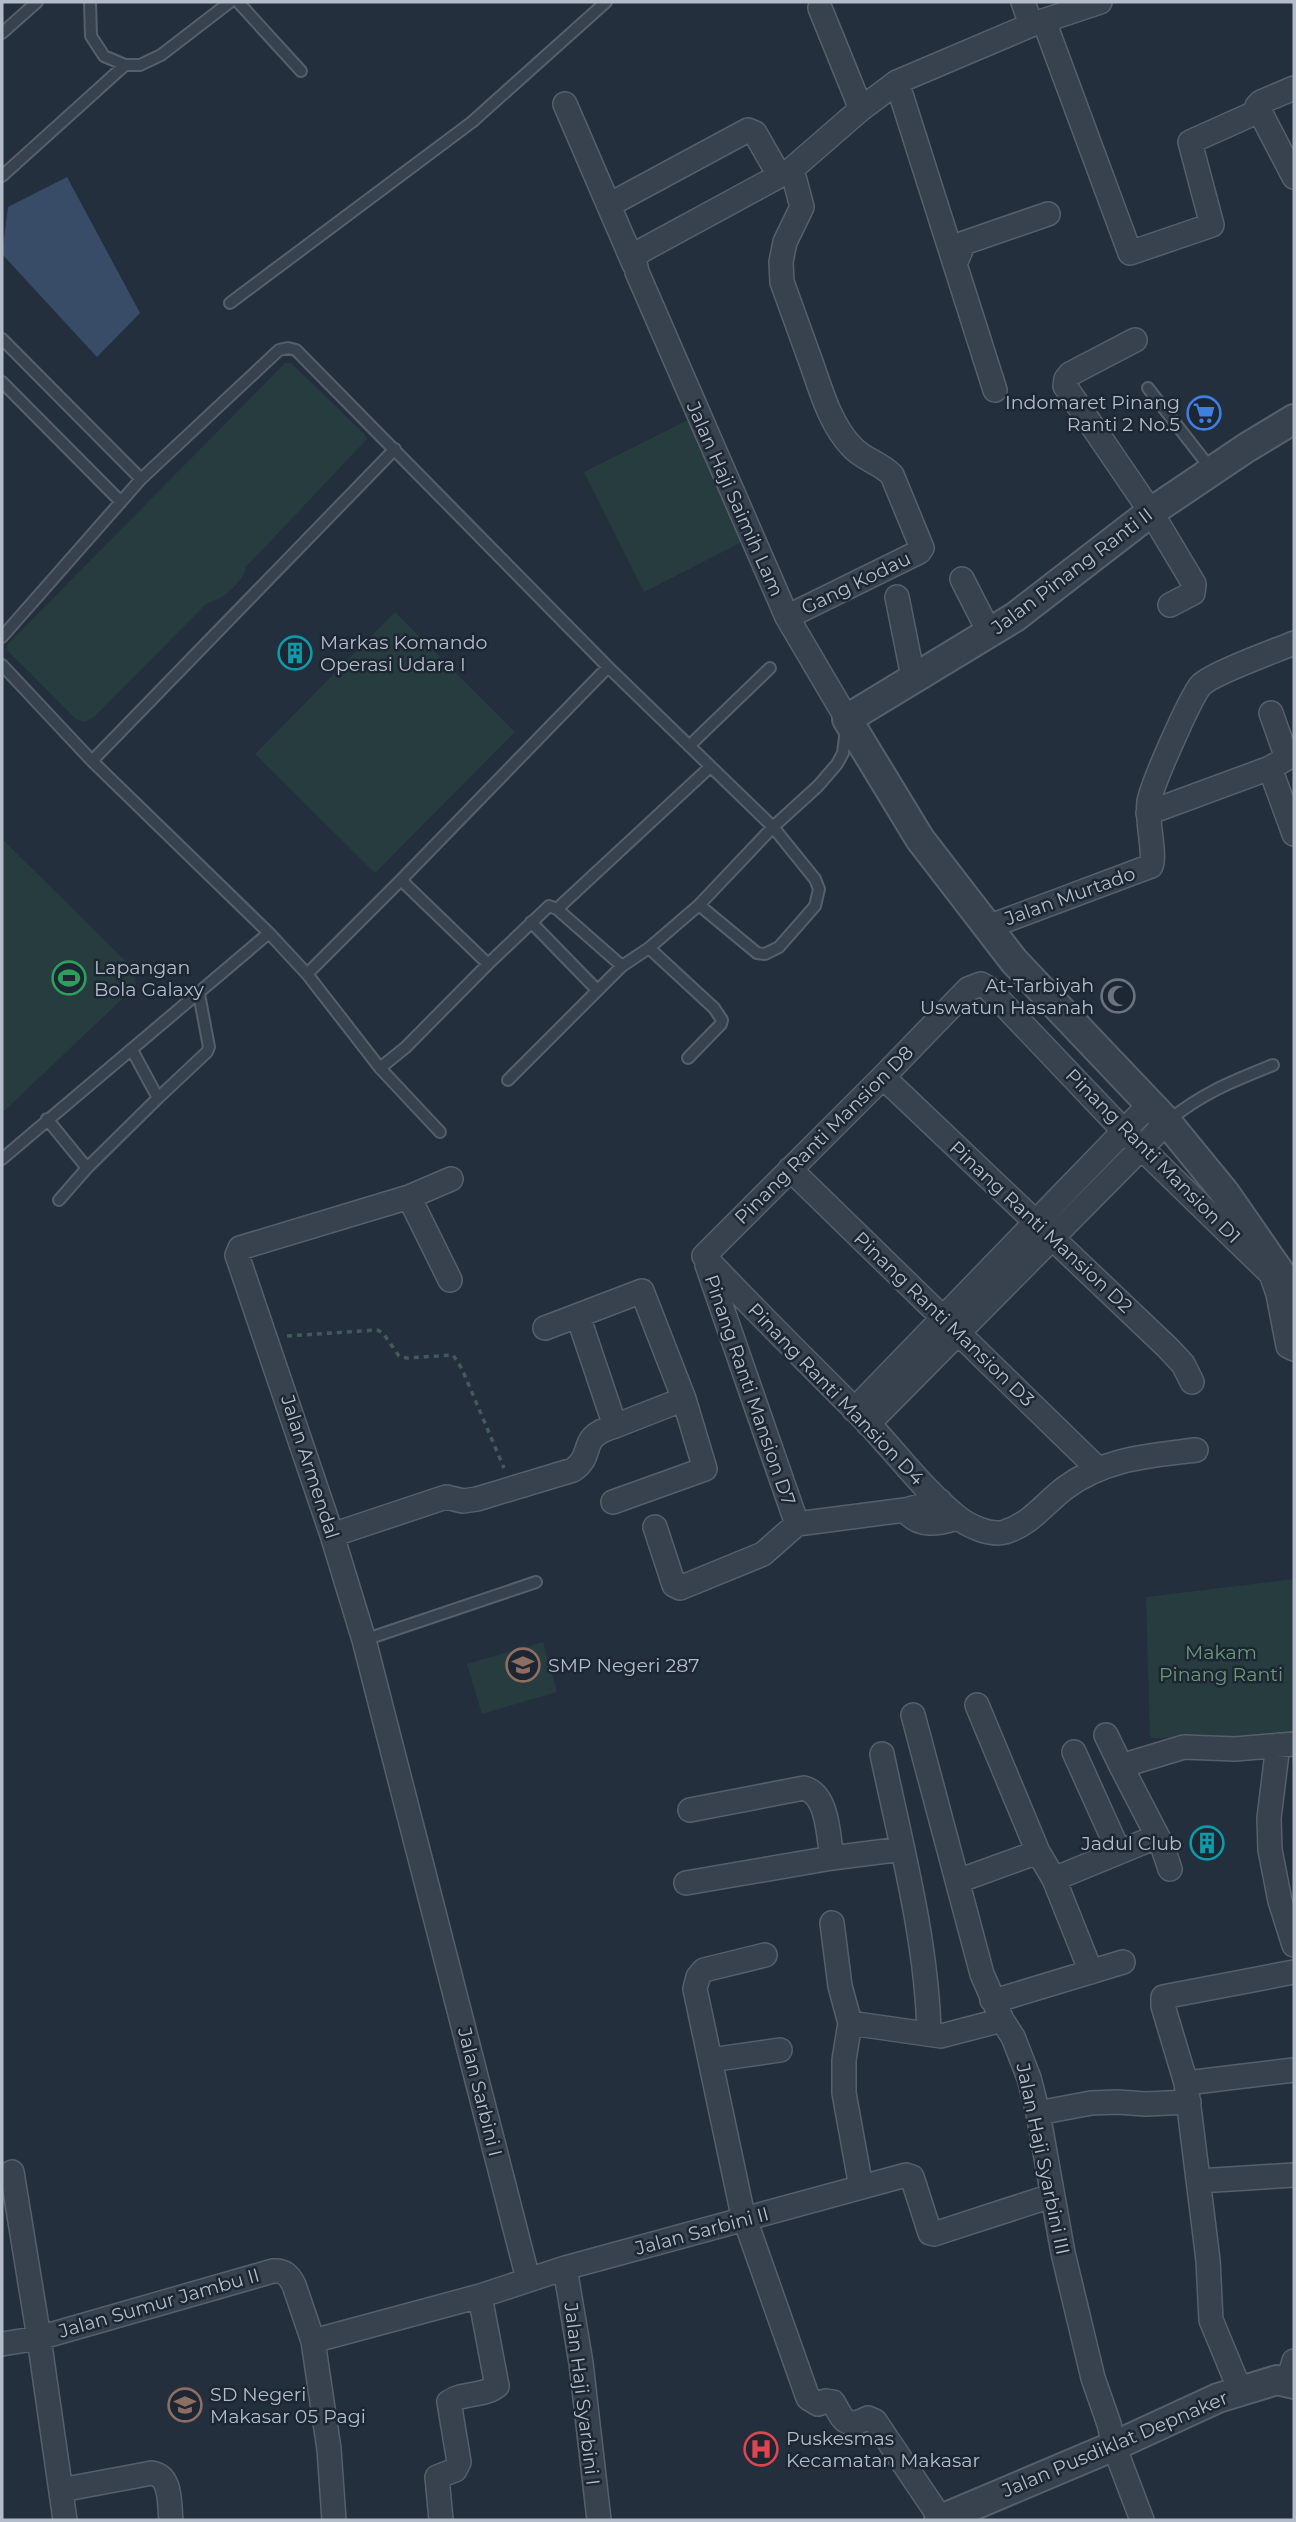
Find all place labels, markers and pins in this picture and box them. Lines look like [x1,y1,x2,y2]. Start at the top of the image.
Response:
place label: Indomaret Pinang Ranti 2 No.5 [1005,391,1180,436]
supermarket icon: Indomaret Pinang Ranti 2 No.5 [1185,394,1223,432]
place label: Markas Komando Operasi Udara I [320,631,488,676]
building icon: Markas Komando Operasi Udara I [276,634,314,672]
place label: Lapangan Bola Galaxy [94,956,204,1001]
sports icon: Lapangan Bola Galaxy [50,959,88,997]
place label: At-Tarbiyah Uswatun Hasanah [920,974,1094,1019]
mosque icon: At-Tarbiyah Uswatun Hasanah [1099,977,1137,1015]
school or university icon: SMP Negeri 287 [504,1646,542,1684]
place label: SMP Negeri 287 [548,1654,700,1677]
building icon: Jadul Club [1188,1824,1226,1862]
place label: Jadul Club [1080,1832,1182,1855]
place label: SD Negeri Makasar 05 Pagi [210,2383,366,2428]
school or university icon: SD Negeri Makasar 05 Pagi [166,2386,204,2424]
place label: Puskesmas Kecamatan Makasar [786,2427,980,2472]
hospital icon: Puskesmas Kecamatan Makasar [742,2430,780,2468]

